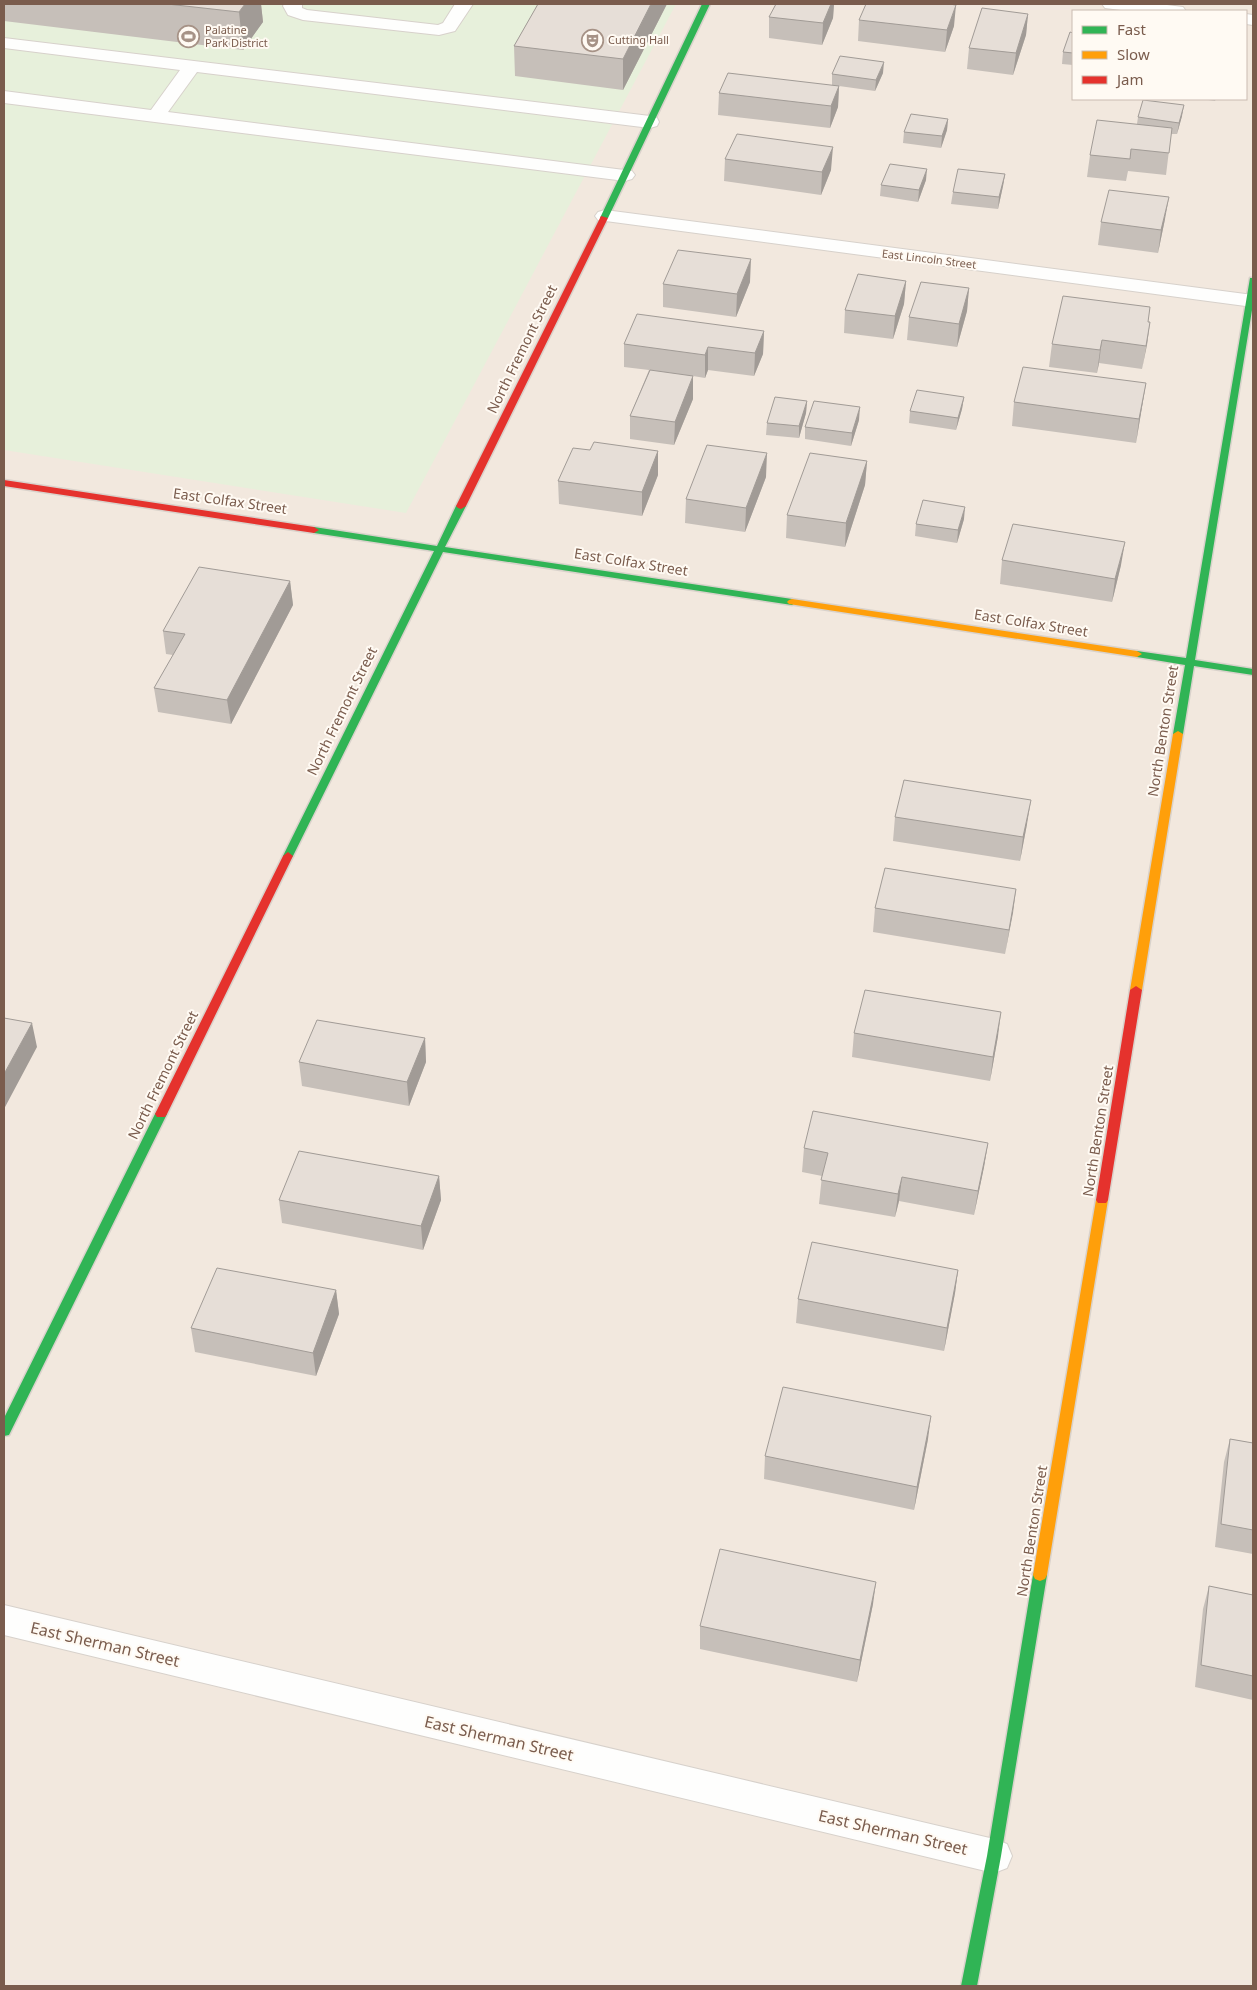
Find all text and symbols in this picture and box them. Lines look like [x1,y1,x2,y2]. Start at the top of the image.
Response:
legend [1072,10,1247,100]
text: Fast [1117,19,1146,39]
place label: Palatine Park District [205,22,268,50]
sports icon: Palatine Park District [177,24,201,48]
theatre icon: Cutting Hall [580,28,604,52]
place label: Cutting Hall [608,32,669,47]
text: Slow [1117,44,1150,64]
text: Jam [1115,69,1144,89]
street label: East Lincoln Street [881,245,977,272]
street label: North Fremont Street [482,281,561,416]
street label: East Colfax Street [172,483,288,518]
street label: East Colfax Street [573,543,689,580]
street label: East Colfax Street [973,604,1089,641]
street label: North Fremont Street [302,643,381,778]
street label: North Benton Street [1143,664,1182,798]
street label: North Fremont Street [123,1007,202,1142]
street label: North Benton Street [1078,1064,1117,1198]
street label: North Benton Street [1012,1464,1051,1598]
street label: East Sherman Street [28,1616,182,1672]
street label: East Sherman Street [422,1710,576,1766]
street label: East Sherman Street [816,1804,970,1860]

